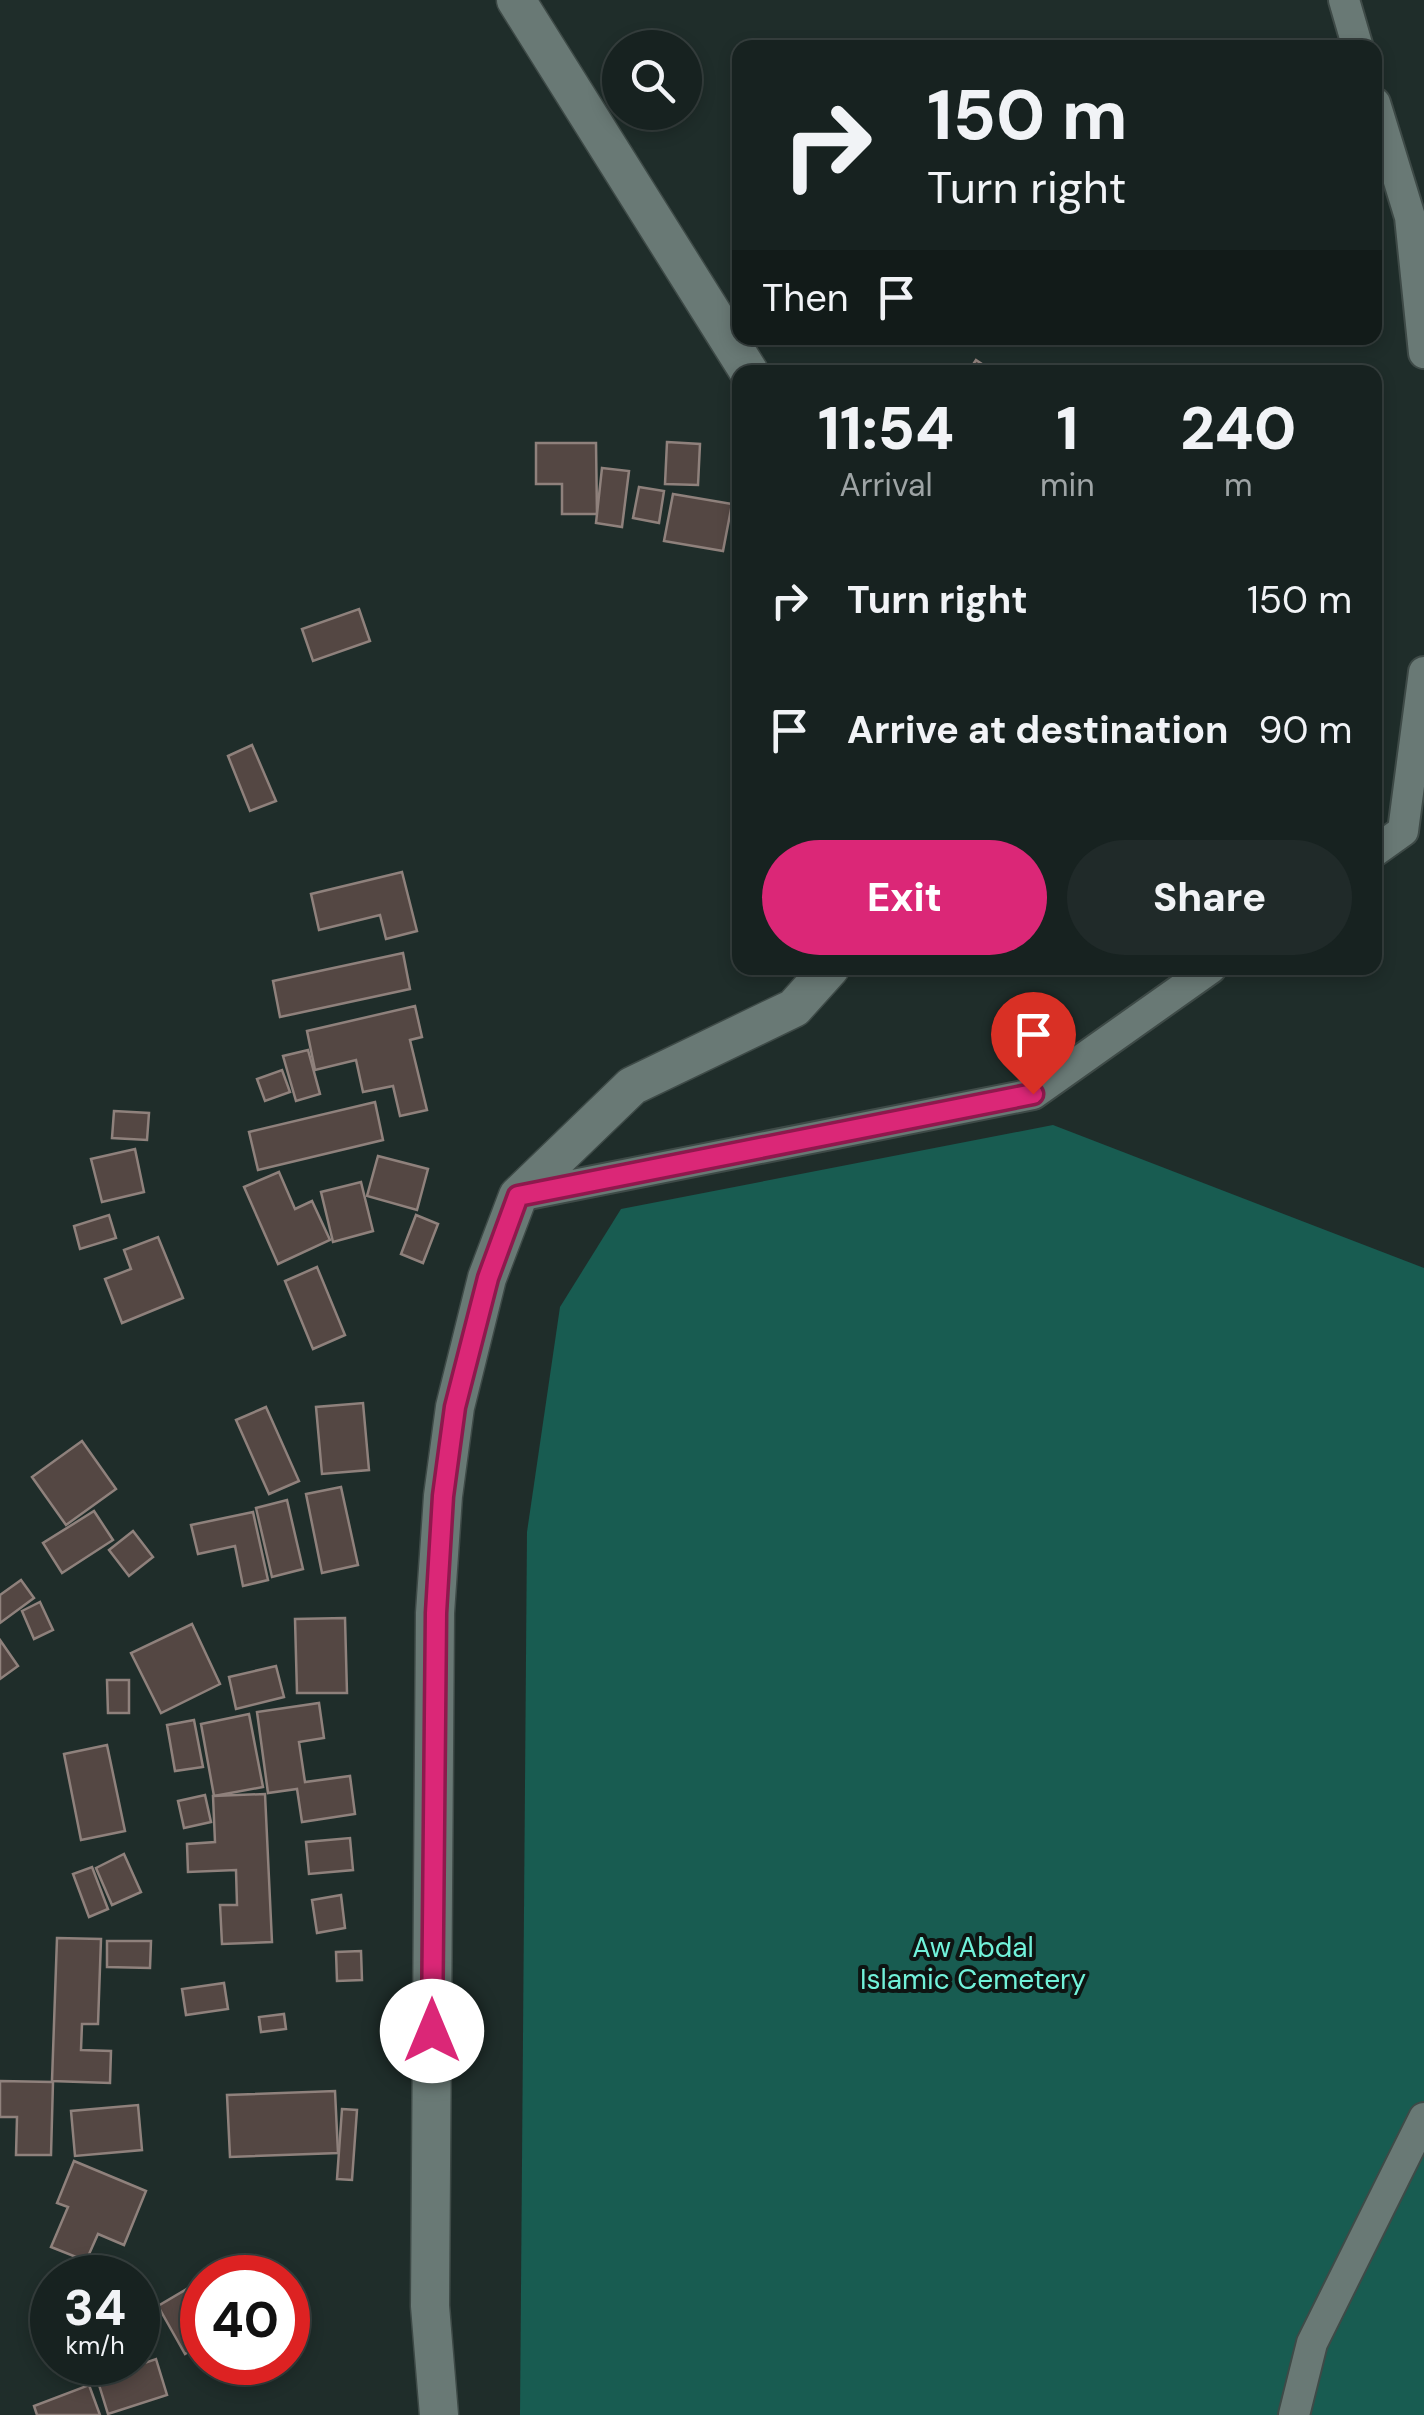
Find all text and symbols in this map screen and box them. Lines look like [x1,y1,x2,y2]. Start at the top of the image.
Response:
map controls [602,30,702,130]
button: search [602,30,702,130]
text: 150 m [927,70,1128,161]
icon: right [762,80,892,210]
text: Turn right [927,158,1126,217]
icon: arrive [869,270,924,325]
text: Then [762,273,849,323]
text: 11:54 [818,389,954,468]
text: 1 [1056,389,1078,468]
text: 240 [1180,389,1296,468]
text: Arrival [839,464,933,506]
text: min [1040,464,1095,506]
text: m [1224,464,1253,506]
icon: right [762,573,817,628]
text: Turn right [847,575,1028,625]
text: 150 m [1247,575,1352,625]
icon: arrive [762,703,817,758]
text: Arrive at destination [847,705,1229,755]
text: 90 m [1259,705,1352,755]
button: Exit [762,840,1047,955]
button: Share [1067,840,1352,955]
pin [991,992,1076,1095]
icon: arrive [1006,1007,1061,1062]
park label: Aw Abdal Islamic Cemetery [860,1929,1086,1998]
position arrow [380,1979,484,2083]
speed limit sign: 40 [180,2255,310,2385]
text: 34 [64,2275,126,2341]
text: km/h [65,2329,125,2362]

